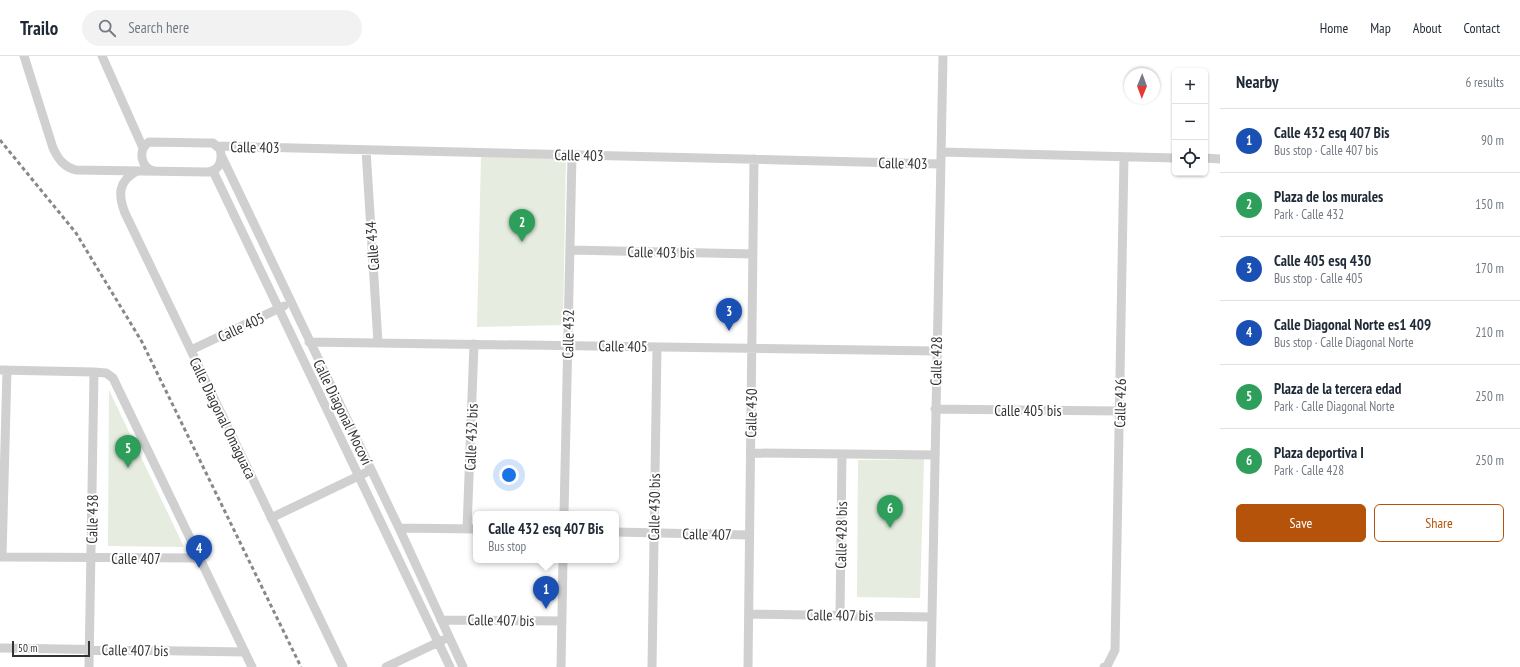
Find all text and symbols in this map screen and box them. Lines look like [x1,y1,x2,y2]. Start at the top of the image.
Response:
search box [82,10,362,46]
text: Trailo [20,16,58,40]
icon: search [96,17,118,39]
text: Search here [128,18,189,37]
text: Home [1320,19,1348,37]
text: Map [1370,19,1391,37]
text: About [1413,19,1442,37]
text: Contact [1464,19,1500,37]
north arrow [1124,68,1160,104]
map controls [1172,68,1208,176]
button: + [1172,68,1208,104]
text: Nearby [1236,71,1279,93]
text: 6 results [1465,74,1504,91]
button: − [1172,104,1208,140]
text: Calle 432 esq 407 Bis [1274,123,1390,142]
text: 1 [1246,132,1252,149]
text: 90 m [1481,132,1504,149]
street label: Calle 403 [230,137,280,157]
button: locate [1172,140,1208,176]
text: Bus stop · Calle 407 bis [1274,142,1378,159]
street label: Calle 403 [554,145,604,165]
street label: Calle 403 [878,153,928,173]
text: Plaza de los murales [1274,187,1383,206]
text: 2 [1246,196,1252,213]
text: 150 m [1475,196,1504,213]
text: Park · Calle 432 [1274,206,1344,223]
pin: 2 [509,209,535,242]
street label: Calle 434 [361,221,383,271]
street label: Calle 403 bis [627,242,695,262]
text: Calle 405 esq 430 [1274,251,1371,270]
text: 3 [1246,260,1252,277]
text: 170 m [1475,260,1504,277]
text: Bus stop · Calle 405 [1274,270,1363,287]
pin: 3 [716,298,742,331]
street label: Calle 405 [215,308,267,346]
street label: Calle 432 [558,309,578,359]
text: Calle Diagonal Norte es1 409 [1274,315,1431,334]
text: 4 [1246,324,1252,341]
text: 210 m [1475,324,1504,341]
text: Bus stop · Calle Diagonal Norte [1274,334,1414,351]
street label: Calle 405 [598,336,648,356]
street label: Calle 428 [926,336,946,386]
street label: Calle Diagonal Omaguaca [185,354,261,482]
street label: Calle Diagonal Mocoví [309,356,377,468]
street label: Calle 426 [1110,378,1130,428]
text: Plaza de la tercera edad [1274,379,1401,398]
street label: Calle 430 [741,388,761,438]
text: 5 [1246,388,1252,405]
text: 250 m [1475,388,1504,405]
text: Park · Calle Diagonal Norte [1274,398,1395,415]
street label: Calle 405 bis [994,401,1062,420]
street label: Calle 432 bis [460,403,482,471]
pin: 5 [115,435,141,468]
text: Plaza deportiva I [1274,443,1364,462]
text: 6 [1246,452,1252,469]
text: 250 m [1475,452,1504,469]
text: Park · Calle 428 [1274,462,1344,479]
your location [499,465,519,485]
street label: Calle 430 bis [644,473,664,541]
street label: Calle 438 [82,494,102,544]
pin: 6 [877,495,903,528]
street label: Calle 428 bis [831,501,851,569]
button: Save [1236,504,1366,542]
button: Share [1374,504,1504,542]
popup [473,511,619,563]
text: Calle 432 esq 407 Bis [488,519,604,538]
street label: Calle 407 [682,524,732,544]
pin: 4 [186,535,212,568]
text: Bus stop [488,538,526,555]
street label: Calle 407 [111,549,161,568]
pin: 1 [533,576,559,609]
street label: Calle 407 bis [807,605,873,625]
street label: Calle 407 bis [468,610,534,630]
scale bar [12,639,90,658]
street label: Calle 407 bis [102,640,168,660]
text: 50 m [18,641,37,655]

